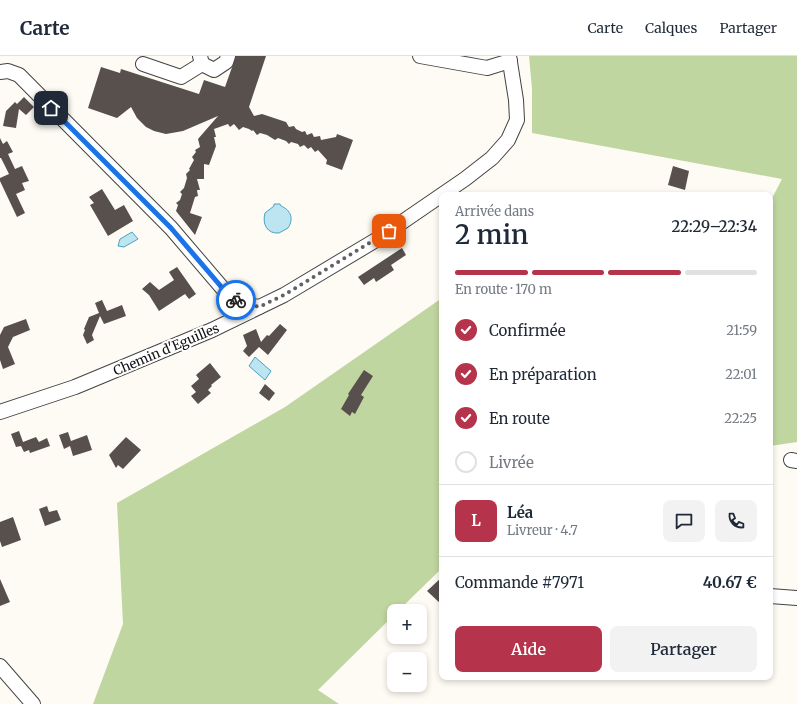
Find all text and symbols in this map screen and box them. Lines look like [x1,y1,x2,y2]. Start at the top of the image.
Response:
text: Carte [20,16,70,40]
text: Carte [587,19,623,37]
text: Calques [645,19,697,37]
text: Partager [719,19,777,37]
pin [34,91,68,125]
icon: home [40,97,62,119]
text: Arrivée dans [455,203,534,220]
pin [372,214,406,248]
text: 22:29–22:34 [672,217,757,236]
text: 2 min [455,218,528,251]
icon: bag [378,220,400,242]
courier [216,280,256,320]
text: En route · 170 m [455,281,552,298]
icon: bike [225,289,247,311]
street label: Chemin d'Eguilles [111,319,222,379]
icon: check [455,319,477,341]
text: Confirmée [489,321,566,340]
text: 21:59 [726,322,757,339]
icon: check [455,363,477,385]
text: En préparation [489,365,597,384]
text: 22:01 [725,366,757,383]
icon: check [455,407,477,429]
text: En route [489,409,550,428]
text: 22:25 [724,410,757,427]
text: Livrée [489,453,534,472]
button: chat [663,500,705,542]
button: phone [715,500,757,542]
text: Léa [507,503,533,522]
text: L [471,511,481,530]
text: Livreur · 4.7 [507,522,578,539]
text: Commande #7971 [455,573,584,592]
text: 40.67 € [703,573,757,592]
map controls [387,604,427,692]
button: + [387,604,427,644]
button: Aide [455,626,602,672]
button: Partager [610,626,757,672]
button: − [387,652,427,692]

